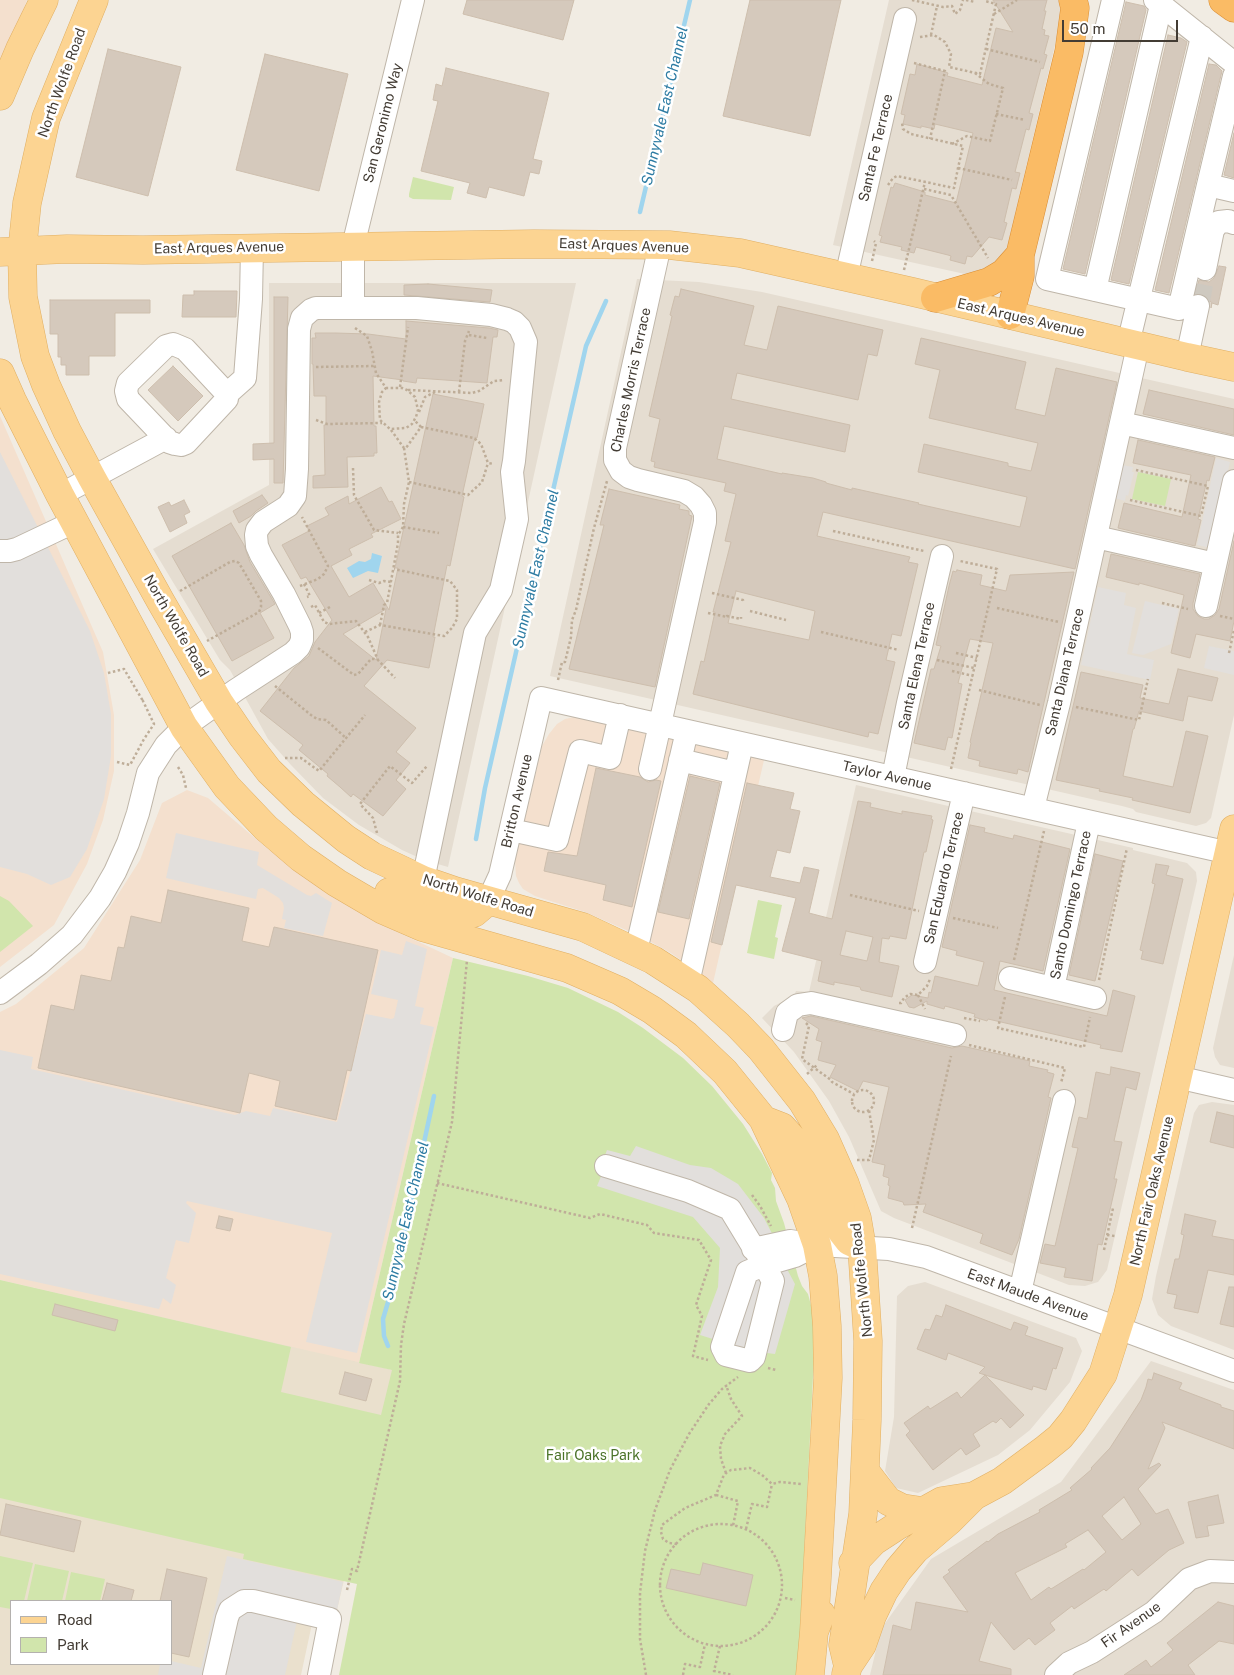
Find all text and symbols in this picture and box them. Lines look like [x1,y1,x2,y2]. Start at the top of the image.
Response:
scale bar [1064,10,1180,42]
text: 50 m [1070,20,1105,37]
water label: Sunnyvale East Channel [638,25,692,187]
street label: North Wolfe Road [34,26,90,140]
street label: San Geronimo Way [360,61,406,185]
street label: Santa Fe Terrace [855,93,897,203]
street label: East Arques Avenue [559,235,689,257]
street label: East Arques Avenue [154,238,284,258]
street label: East Arques Avenue [956,295,1086,341]
street label: Charles Morris Terrace [607,306,655,454]
water label: Sunnyvale East Channel [509,488,563,650]
street label: North Wolfe Road [140,572,212,680]
street label: Santa Elena Terrace [895,601,939,731]
street label: Santa Diana Terrace [1042,606,1088,738]
street label: Britton Avenue [498,752,536,850]
street label: Taylor Avenue [841,758,933,794]
street label: San Eduardo Terrace [921,810,967,946]
street label: Santo Domingo Terrace [1047,829,1095,981]
street label: North Wolfe Road [421,871,535,921]
street label: North Fair Oaks Avenue [1127,1115,1177,1267]
water label: Sunnyvale East Channel [379,1140,433,1302]
street label: North Wolfe Road [848,1222,876,1338]
street label: East Maude Avenue [965,1265,1091,1325]
park label: Fair Oaks Park [546,1448,640,1464]
street label: Fir Avenue [1098,1598,1164,1652]
legend [10,1600,172,1665]
text: Road [57,1611,93,1628]
text: Park [57,1636,89,1653]

